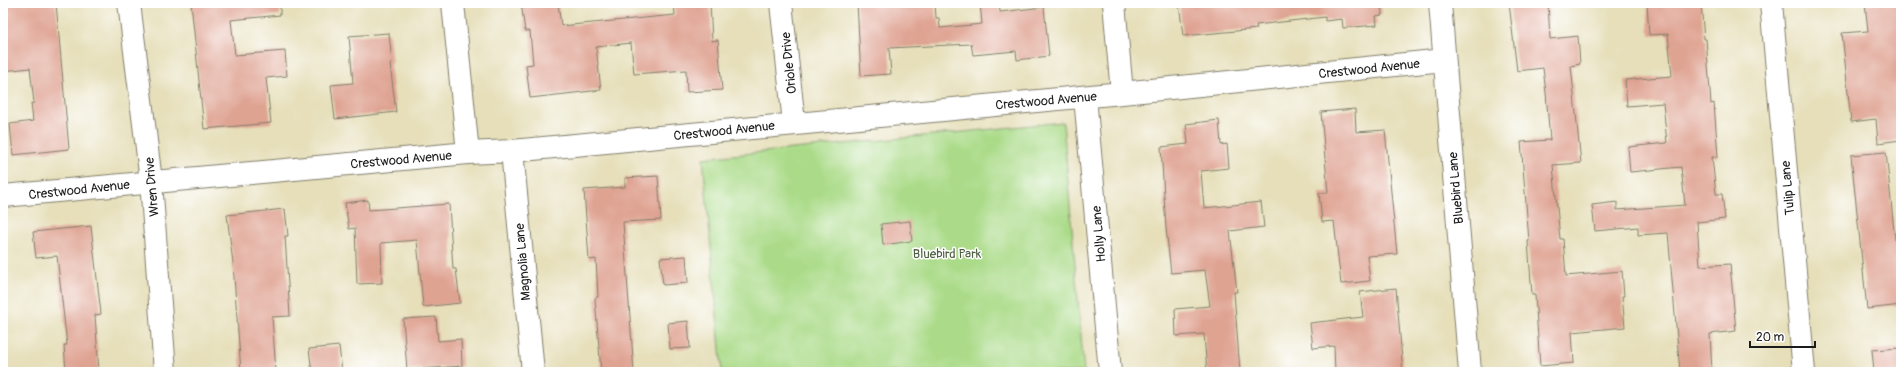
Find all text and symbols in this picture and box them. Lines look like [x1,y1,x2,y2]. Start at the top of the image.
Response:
street label: Oriole Drive [778,31,800,95]
street label: Crestwood Avenue [1318,56,1421,82]
street label: Crestwood Avenue [995,89,1098,113]
street label: Crestwood Avenue [673,118,776,144]
street label: Crestwood Avenue [350,148,453,172]
street label: Bluebird Lane [1445,151,1467,225]
street label: Wren Drive [141,156,163,217]
street label: Tulip Lane [1778,159,1798,216]
street label: Crestwood Avenue [28,177,131,203]
street label: Holly Lane [1089,204,1109,263]
street label: Magnolia Lane [512,222,534,301]
park label: Bluebird Park [913,246,982,262]
scale bar [1750,323,1815,349]
text: 20 m [1756,330,1785,345]

